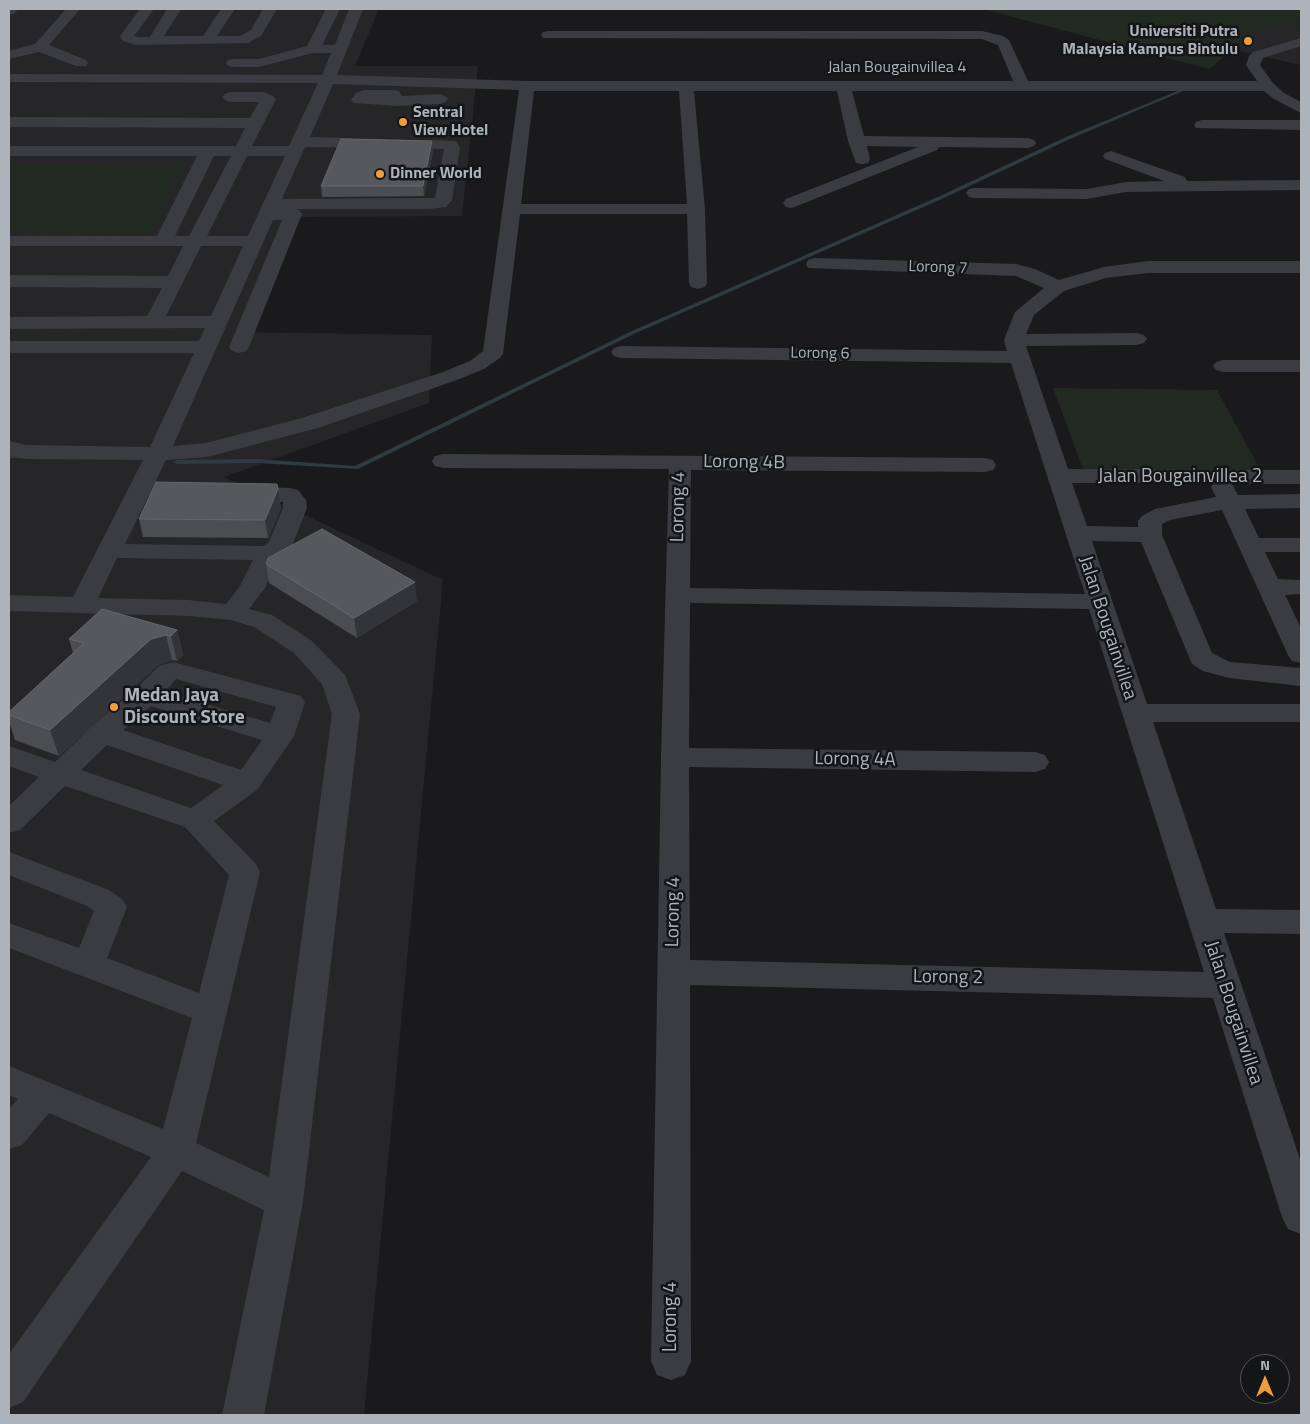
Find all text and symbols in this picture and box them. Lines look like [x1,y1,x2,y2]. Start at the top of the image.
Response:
place label: Universiti Putra Malaysia Kampus Bintulu [1062,22,1238,60]
marker: Universiti Putra Malaysia Kampus Bintulu [1242,35,1254,47]
street label: Jalan Bougainvillea 4 [828,58,966,78]
place label: Sentral View Hotel [413,103,488,141]
marker: Sentral View Hotel [397,116,409,128]
place label: Dinner World [390,164,482,184]
marker: Dinner World [374,168,386,180]
street label: Lorong 7 [908,257,968,279]
street label: Lorong 6 [790,344,850,364]
street label: Lorong 4B [703,451,785,475]
street label: Jalan Bougainvillea 2 [1098,466,1262,488]
street label: Lorong 4 [667,472,691,542]
street label: Jalan Bougainvillea [1073,553,1141,703]
place label: Medan Jaya Discount Store [124,685,245,729]
marker: Medan Jaya Discount Store [108,701,120,713]
street label: Lorong 4A [814,748,896,772]
street label: Lorong 4 [662,877,686,947]
street label: Jalan Bougainvillea [1199,938,1267,1088]
street label: Lorong 2 [913,966,983,990]
street label: Lorong 4 [660,1282,682,1352]
north arrow [1240,1354,1290,1404]
text: N [1260,1354,1270,1375]

